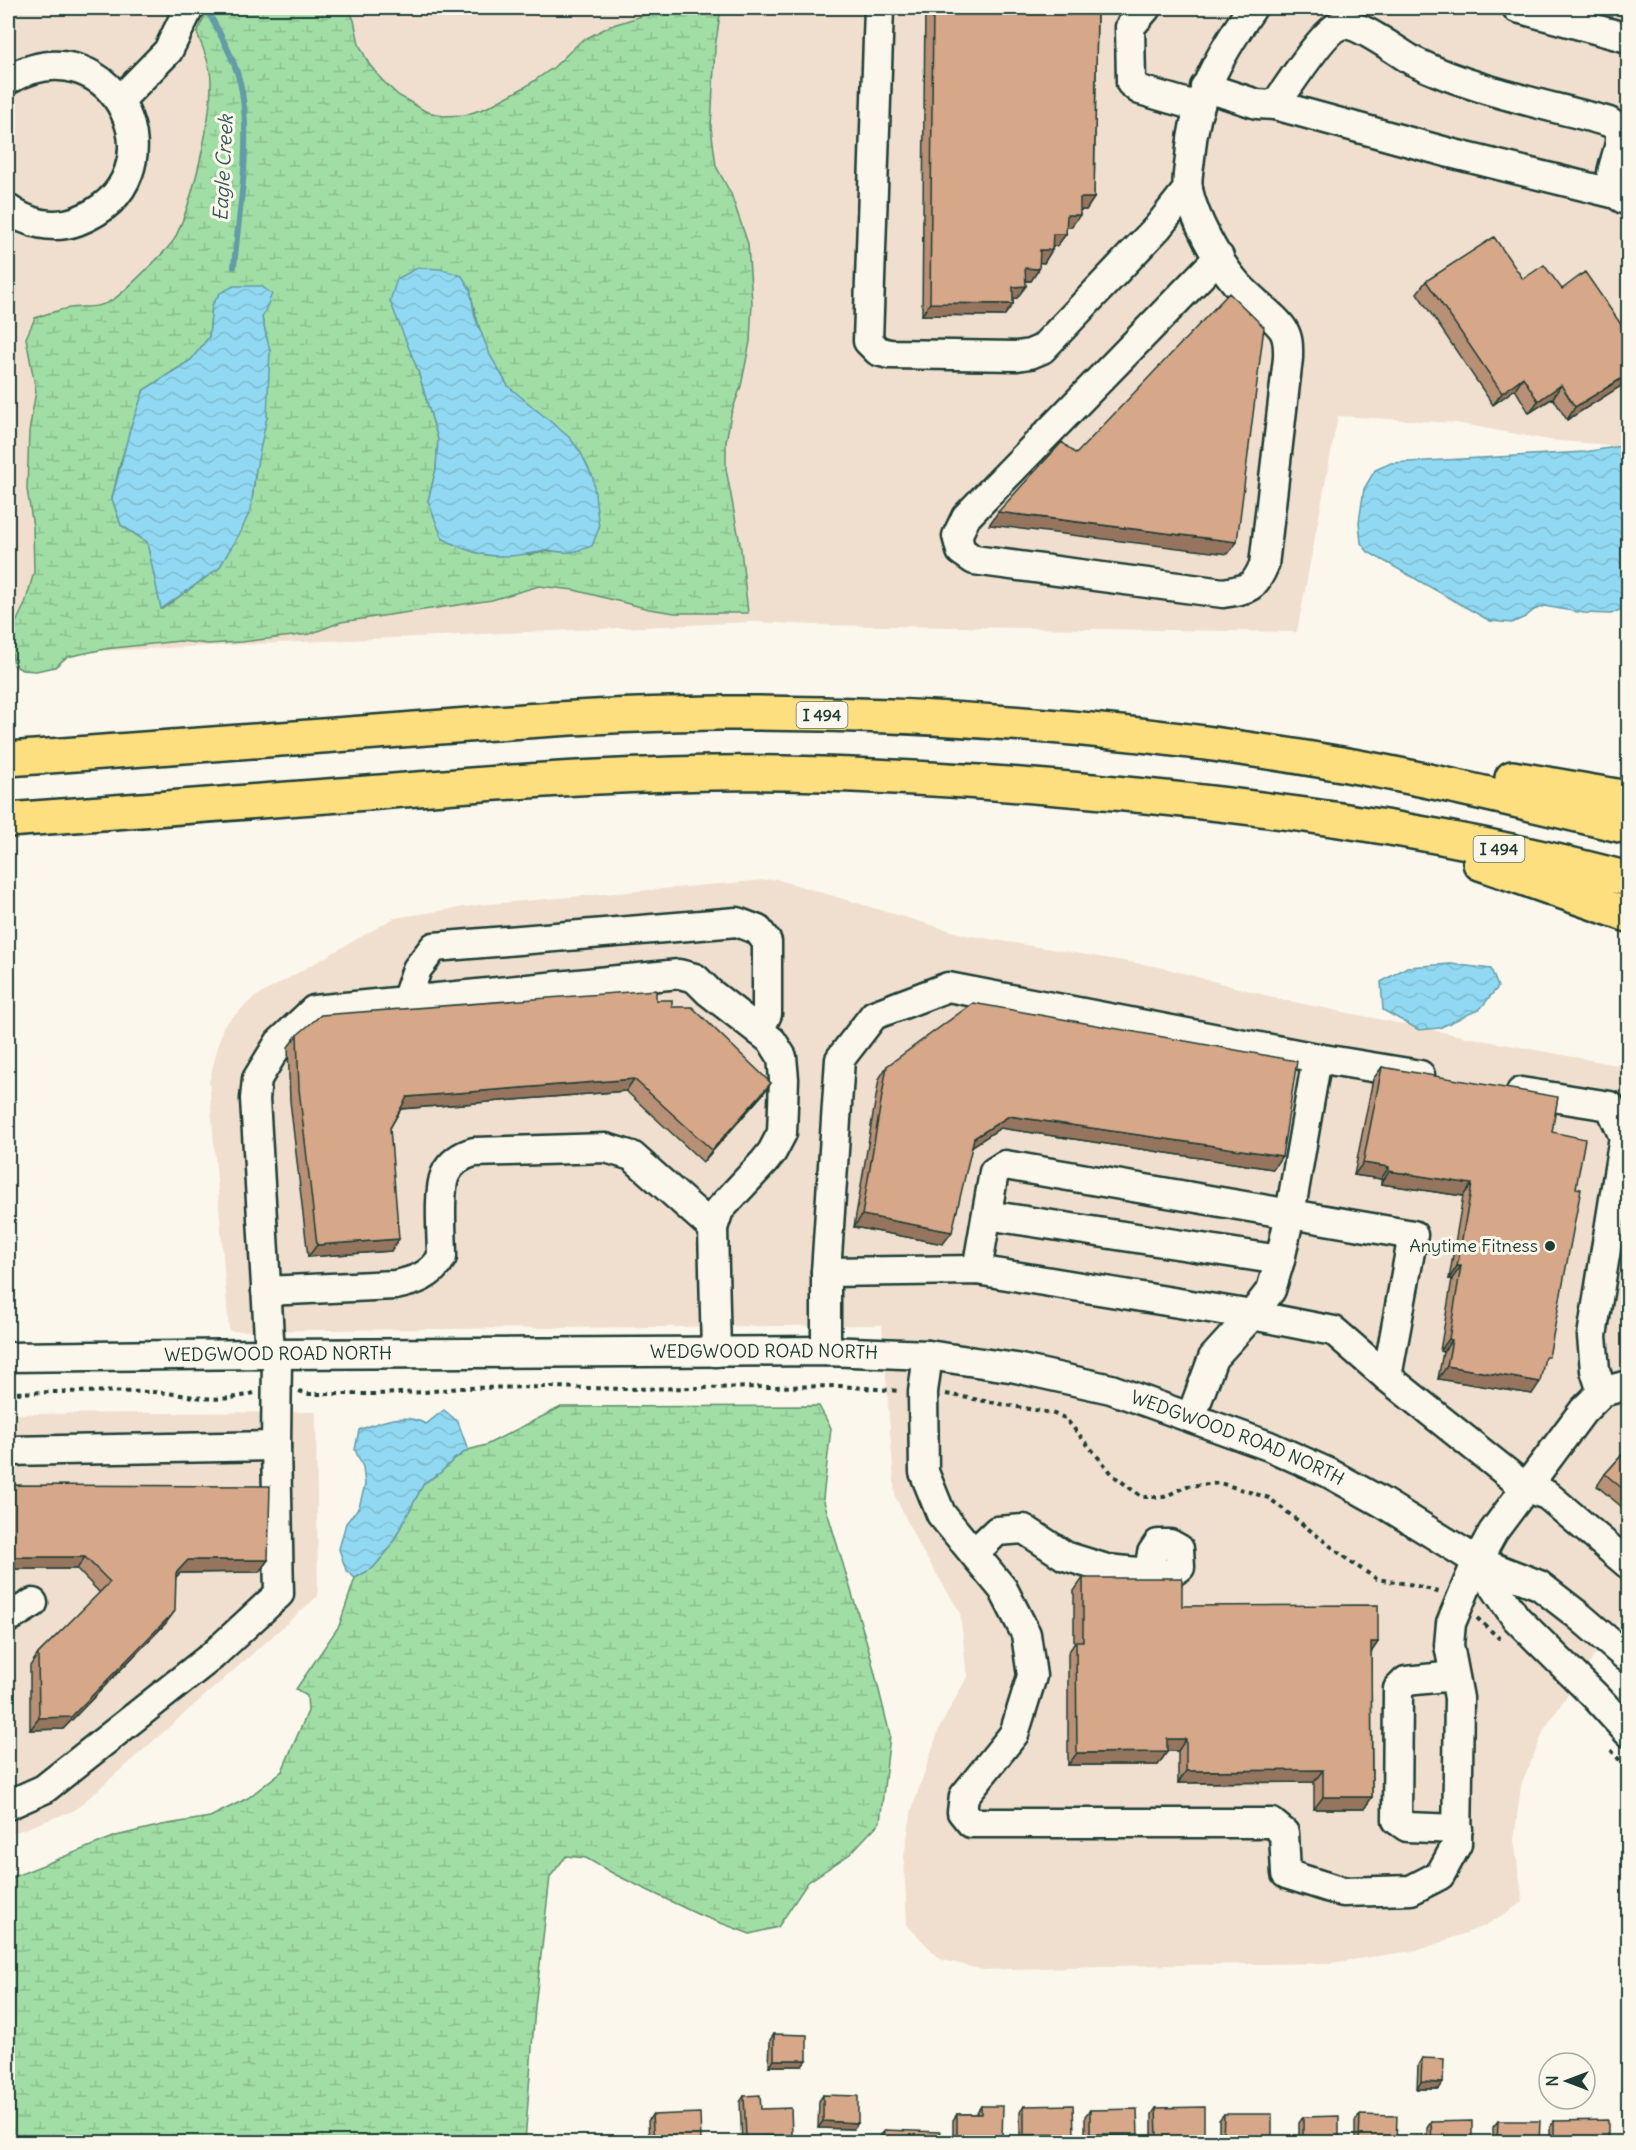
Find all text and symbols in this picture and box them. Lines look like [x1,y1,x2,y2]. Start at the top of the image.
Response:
water label: Eagle Creek [207,112,238,222]
road number: I 494 [796,702,848,728]
road number: I 494 [1474,836,1524,862]
place label: Anytime Fitness [1409,1234,1538,1257]
marker: Anytime Fitness [1543,1239,1557,1253]
street label: WEDGWOOD ROAD NORTH [650,1339,878,1364]
street label: WEDGWOOD ROAD NORTH [164,1341,392,1366]
street label: WEDGWOOD ROAD NORTH [1128,1385,1349,1490]
north arrow [1537,2051,1597,2111]
text: N [1542,2075,1562,2087]

